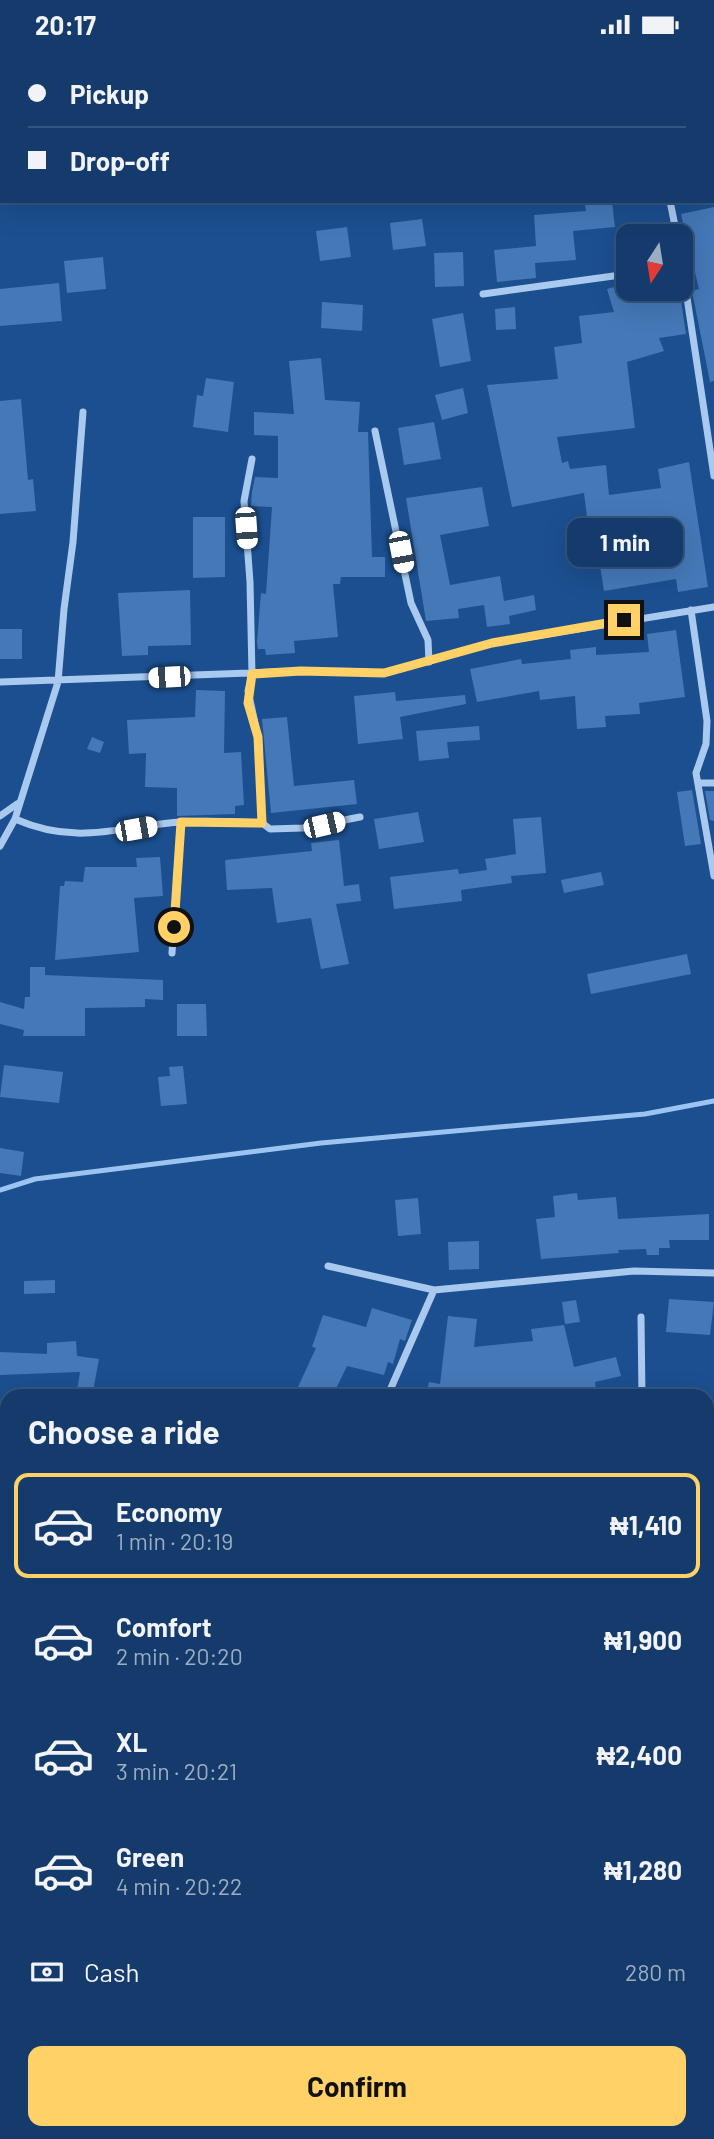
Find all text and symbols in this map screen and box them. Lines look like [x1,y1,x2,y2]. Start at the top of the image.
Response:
text: 20:17 [35,9,96,40]
text: Pickup [70,78,149,109]
text: Drop-off [70,145,170,176]
north arrow [616,224,693,301]
map controls [616,224,693,301]
car [235,506,258,550]
callout: 1 min [566,519,682,567]
text: 1 min [600,528,650,556]
car [387,529,416,575]
route end [608,604,640,636]
car [148,665,191,689]
car [302,810,347,840]
car [114,815,159,843]
route start [158,911,190,943]
text: Choose a ride [28,1412,220,1450]
icon: car [32,1494,95,1557]
text: Economy [116,1496,222,1527]
text: ₦1,410 [610,1509,682,1540]
text: 1 min · 20:19 [116,1527,233,1555]
icon: car [32,1609,95,1672]
text: Comfort [116,1611,212,1642]
text: ₦1,900 [604,1624,682,1655]
text: 2 min · 20:20 [116,1642,243,1670]
icon: car [32,1724,95,1787]
text: XL [116,1726,147,1757]
text: ₦2,400 [596,1739,682,1770]
text: 3 min · 20:21 [116,1757,237,1785]
icon: car [32,1839,95,1902]
text: Green [116,1841,184,1872]
text: ₦1,280 [604,1854,682,1885]
text: 4 min · 20:22 [116,1872,242,1900]
icon: cash [28,1953,66,1991]
text: Cash [84,1956,139,1987]
text: 280 m [625,1958,686,1986]
button: Confirm [28,2046,686,2126]

